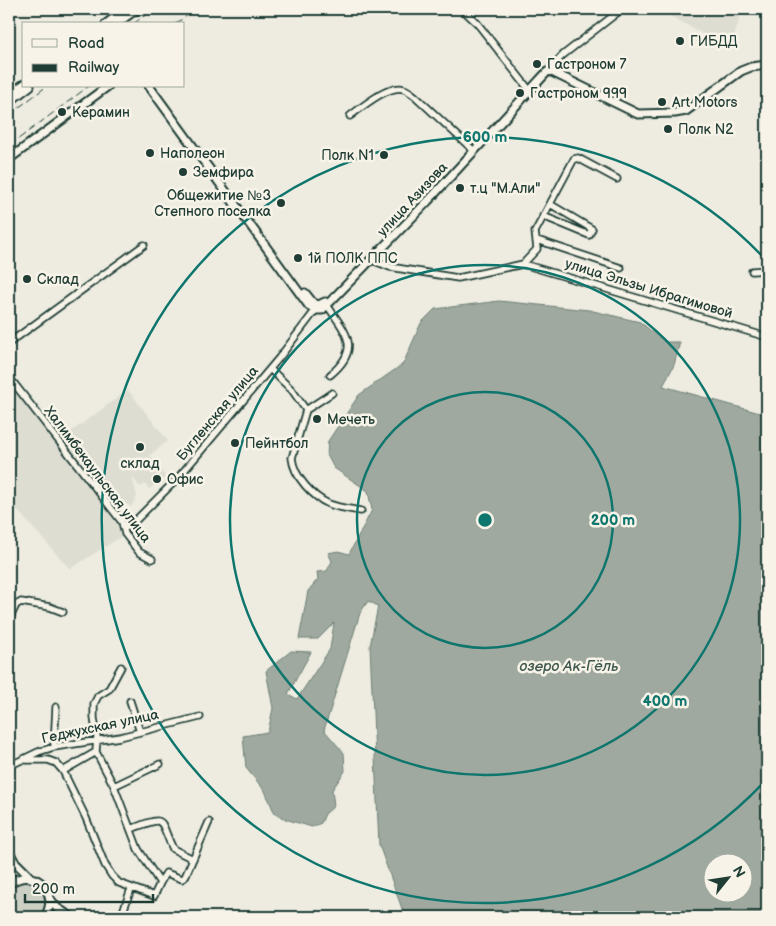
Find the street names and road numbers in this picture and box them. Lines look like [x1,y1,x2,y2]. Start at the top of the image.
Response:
street label: улица Азизова [374,158,452,240]
street label: улица Эльзы Ибрагимовой [563,255,735,322]
street label: Бугленская улица [173,362,262,464]
street label: Халимбекаульская улица [41,403,155,547]
street label: Геджухская улица [40,706,161,747]

